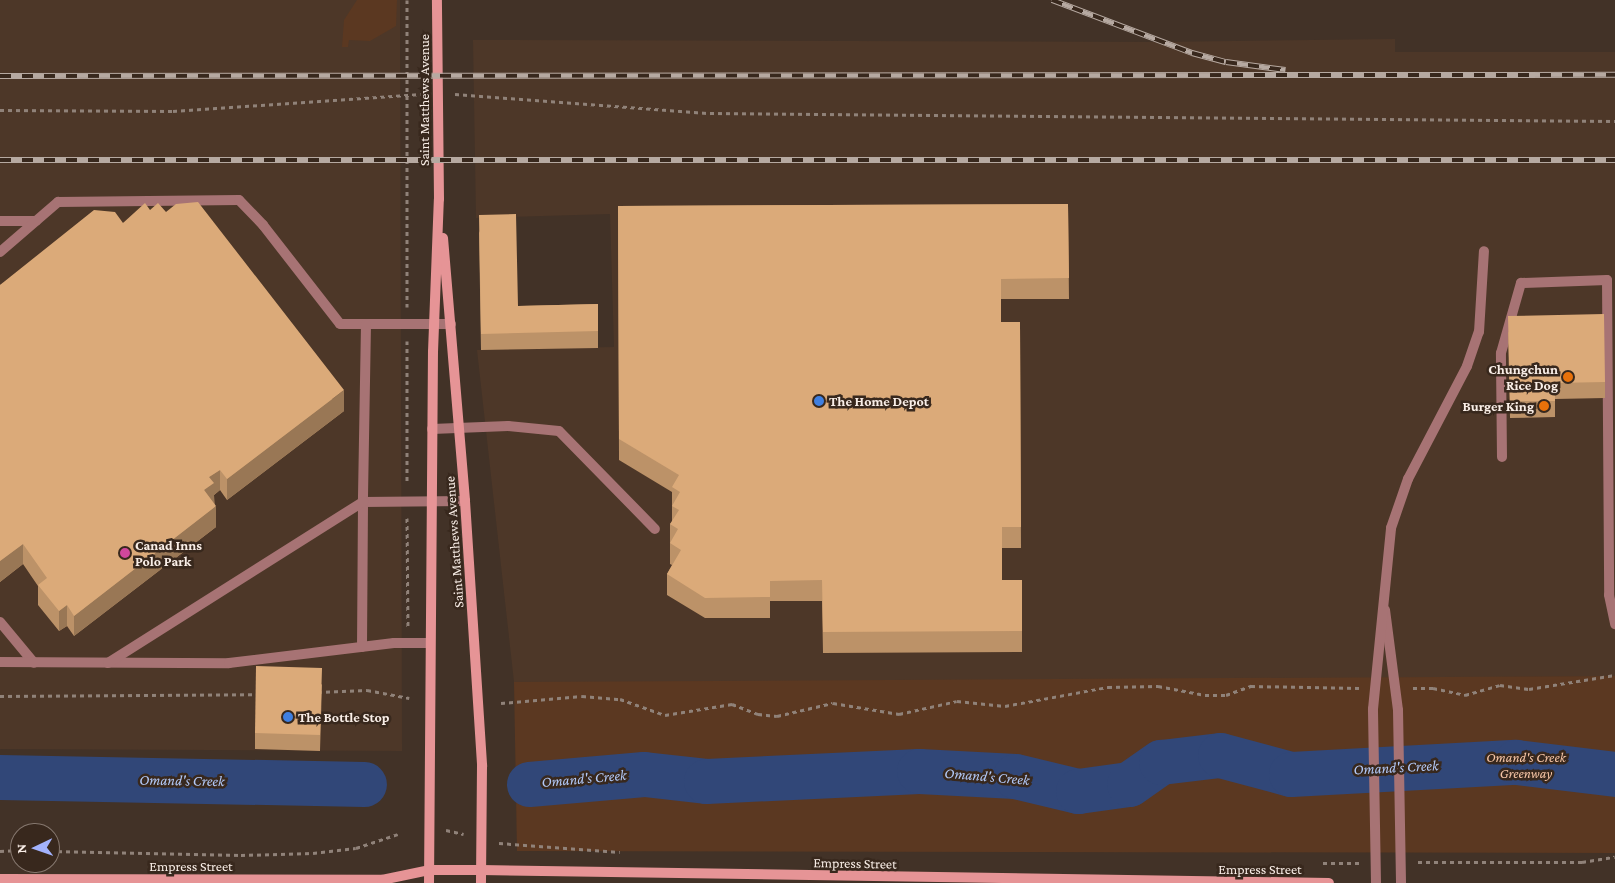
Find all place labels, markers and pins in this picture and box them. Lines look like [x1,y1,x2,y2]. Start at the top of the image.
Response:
place label: Chungchun Rice Dog [1488,361,1558,394]
marker: Chungchun Rice Dog [1562,371,1574,383]
place label: The Home Depot [829,393,929,409]
marker: The Home Depot [813,395,825,407]
place label: Burger King [1463,398,1534,414]
marker: Burger King [1538,400,1550,412]
place label: Canad Inns Polo Park [135,537,202,570]
marker: Canad Inns Polo Park [119,547,131,559]
place label: The Bottle Stop [298,709,389,725]
marker: The Bottle Stop [282,711,294,723]

